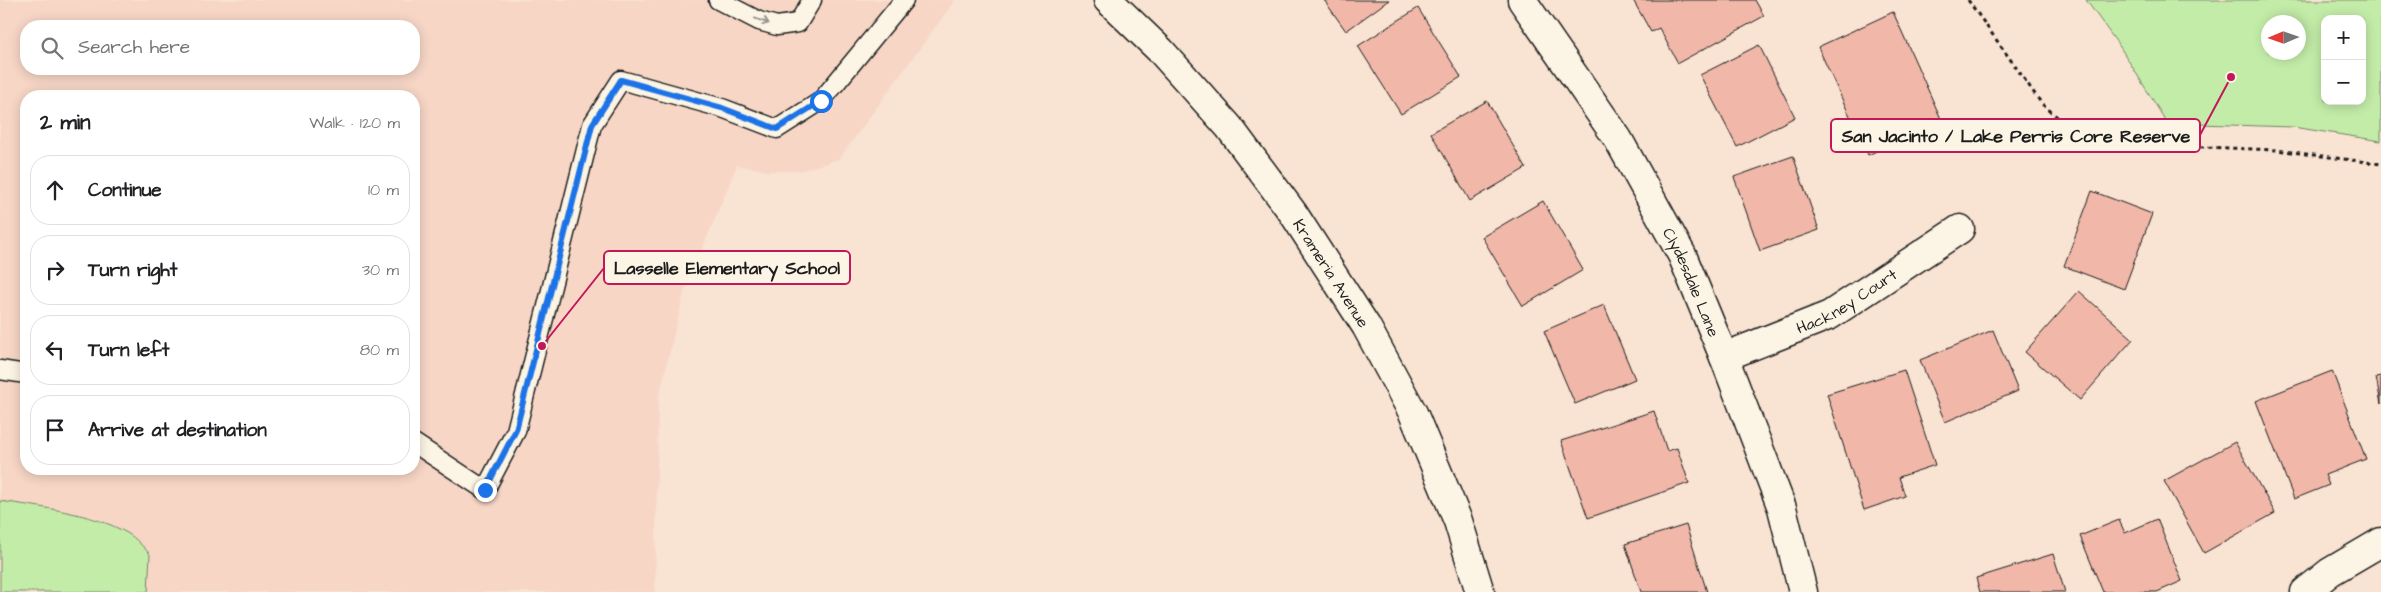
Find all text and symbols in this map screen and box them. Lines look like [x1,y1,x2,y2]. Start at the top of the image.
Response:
north arrow [2261,15,2306,60]
map controls [2321,15,2366,105]
button: + [2321,15,2366,60]
one-way arrow [754,17,769,26]
search box [20,20,420,75]
icon: search [38,34,66,62]
text: Search here [78,34,190,61]
button: − [2321,60,2366,105]
route start [810,90,833,113]
text: 2 min [40,108,90,137]
text: Walk · 120 m [309,112,400,134]
callout: San Jacinto / Lake Perris Core Reserve [1831,119,2200,152]
text: San Jacinto / Lake Perris Core Reserve [1841,124,2191,149]
icon: ahead [41,176,69,204]
text: Continue [88,177,162,204]
text: 10 m [368,179,399,201]
street label: Krameria Avenue [1288,215,1374,332]
street label: Clydesdale Lane [1657,224,1725,341]
callout: Lasselle Elementary School [604,251,850,284]
icon: right [41,256,69,284]
text: Lasselle Elementary School [614,256,840,282]
text: Turn right [88,257,177,284]
text: 30 m [362,259,399,281]
street label: Hackney Court [1793,264,1902,339]
icon: left [41,336,69,364]
text: Turn left [88,337,169,364]
text: 80 m [360,339,399,361]
icon: arrive [41,416,69,444]
text: Arrive at destination [88,417,267,444]
route end [474,479,497,502]

